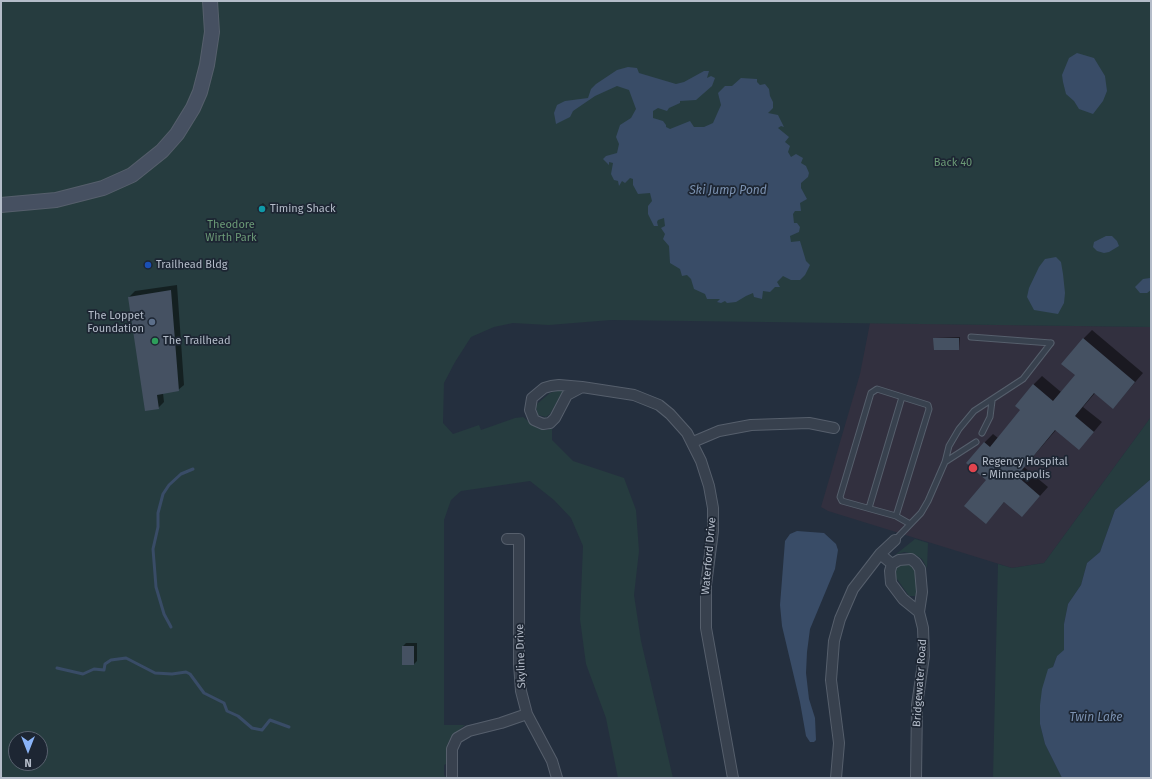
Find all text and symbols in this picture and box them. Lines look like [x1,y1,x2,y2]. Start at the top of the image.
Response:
park label: Back 40 [934,156,972,170]
water label: Ski Jump Pond [689,184,767,198]
place label: Timing Shack [270,202,336,216]
marker: Timing Shack [257,204,267,214]
park label: Theodore Wirth Park [205,218,257,244]
place label: Trailhead Bldg [156,258,227,272]
marker: Trailhead Bldg [143,260,153,270]
place label: The Loppet Foundation [87,309,144,335]
marker: The Loppet Foundation [147,317,157,327]
place label: The Trailhead [163,334,230,348]
marker: The Trailhead [150,336,160,346]
place label: Regency Hospital - Minneapolis [982,455,1068,481]
marker: Regency Hospital - Minneapolis [967,462,979,474]
street label: Waterford Drive [699,517,719,595]
street label: Skyline Drive [513,624,529,688]
street label: Bridgewater Road [910,639,930,727]
water label: Twin Lake [1070,711,1122,725]
north arrow [8,731,48,771]
text: N [24,756,32,769]

